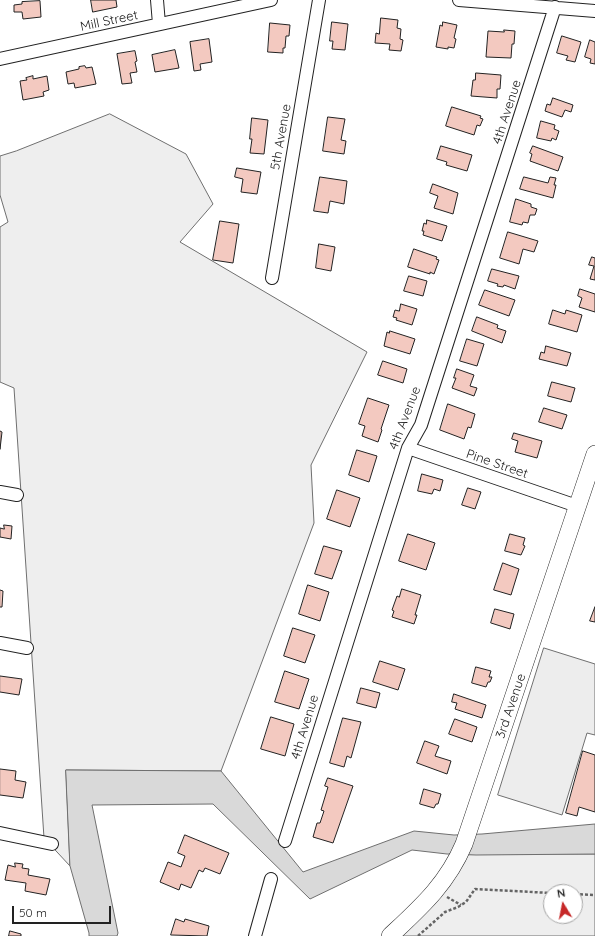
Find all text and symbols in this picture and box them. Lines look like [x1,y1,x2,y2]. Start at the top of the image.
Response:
street label: Mill Street [79,7,139,35]
street label: 4th Avenue [489,78,525,146]
street label: 5th Avenue [268,103,294,171]
street label: 4th Avenue [386,384,424,452]
street label: Pine Street [464,446,530,482]
street label: 3rd Avenue [493,672,529,740]
street label: 4th Avenue [288,693,322,761]
north arrow [543,884,583,924]
text: N [556,886,566,901]
scale bar [14,898,113,924]
text: 50 m [19,905,47,920]

